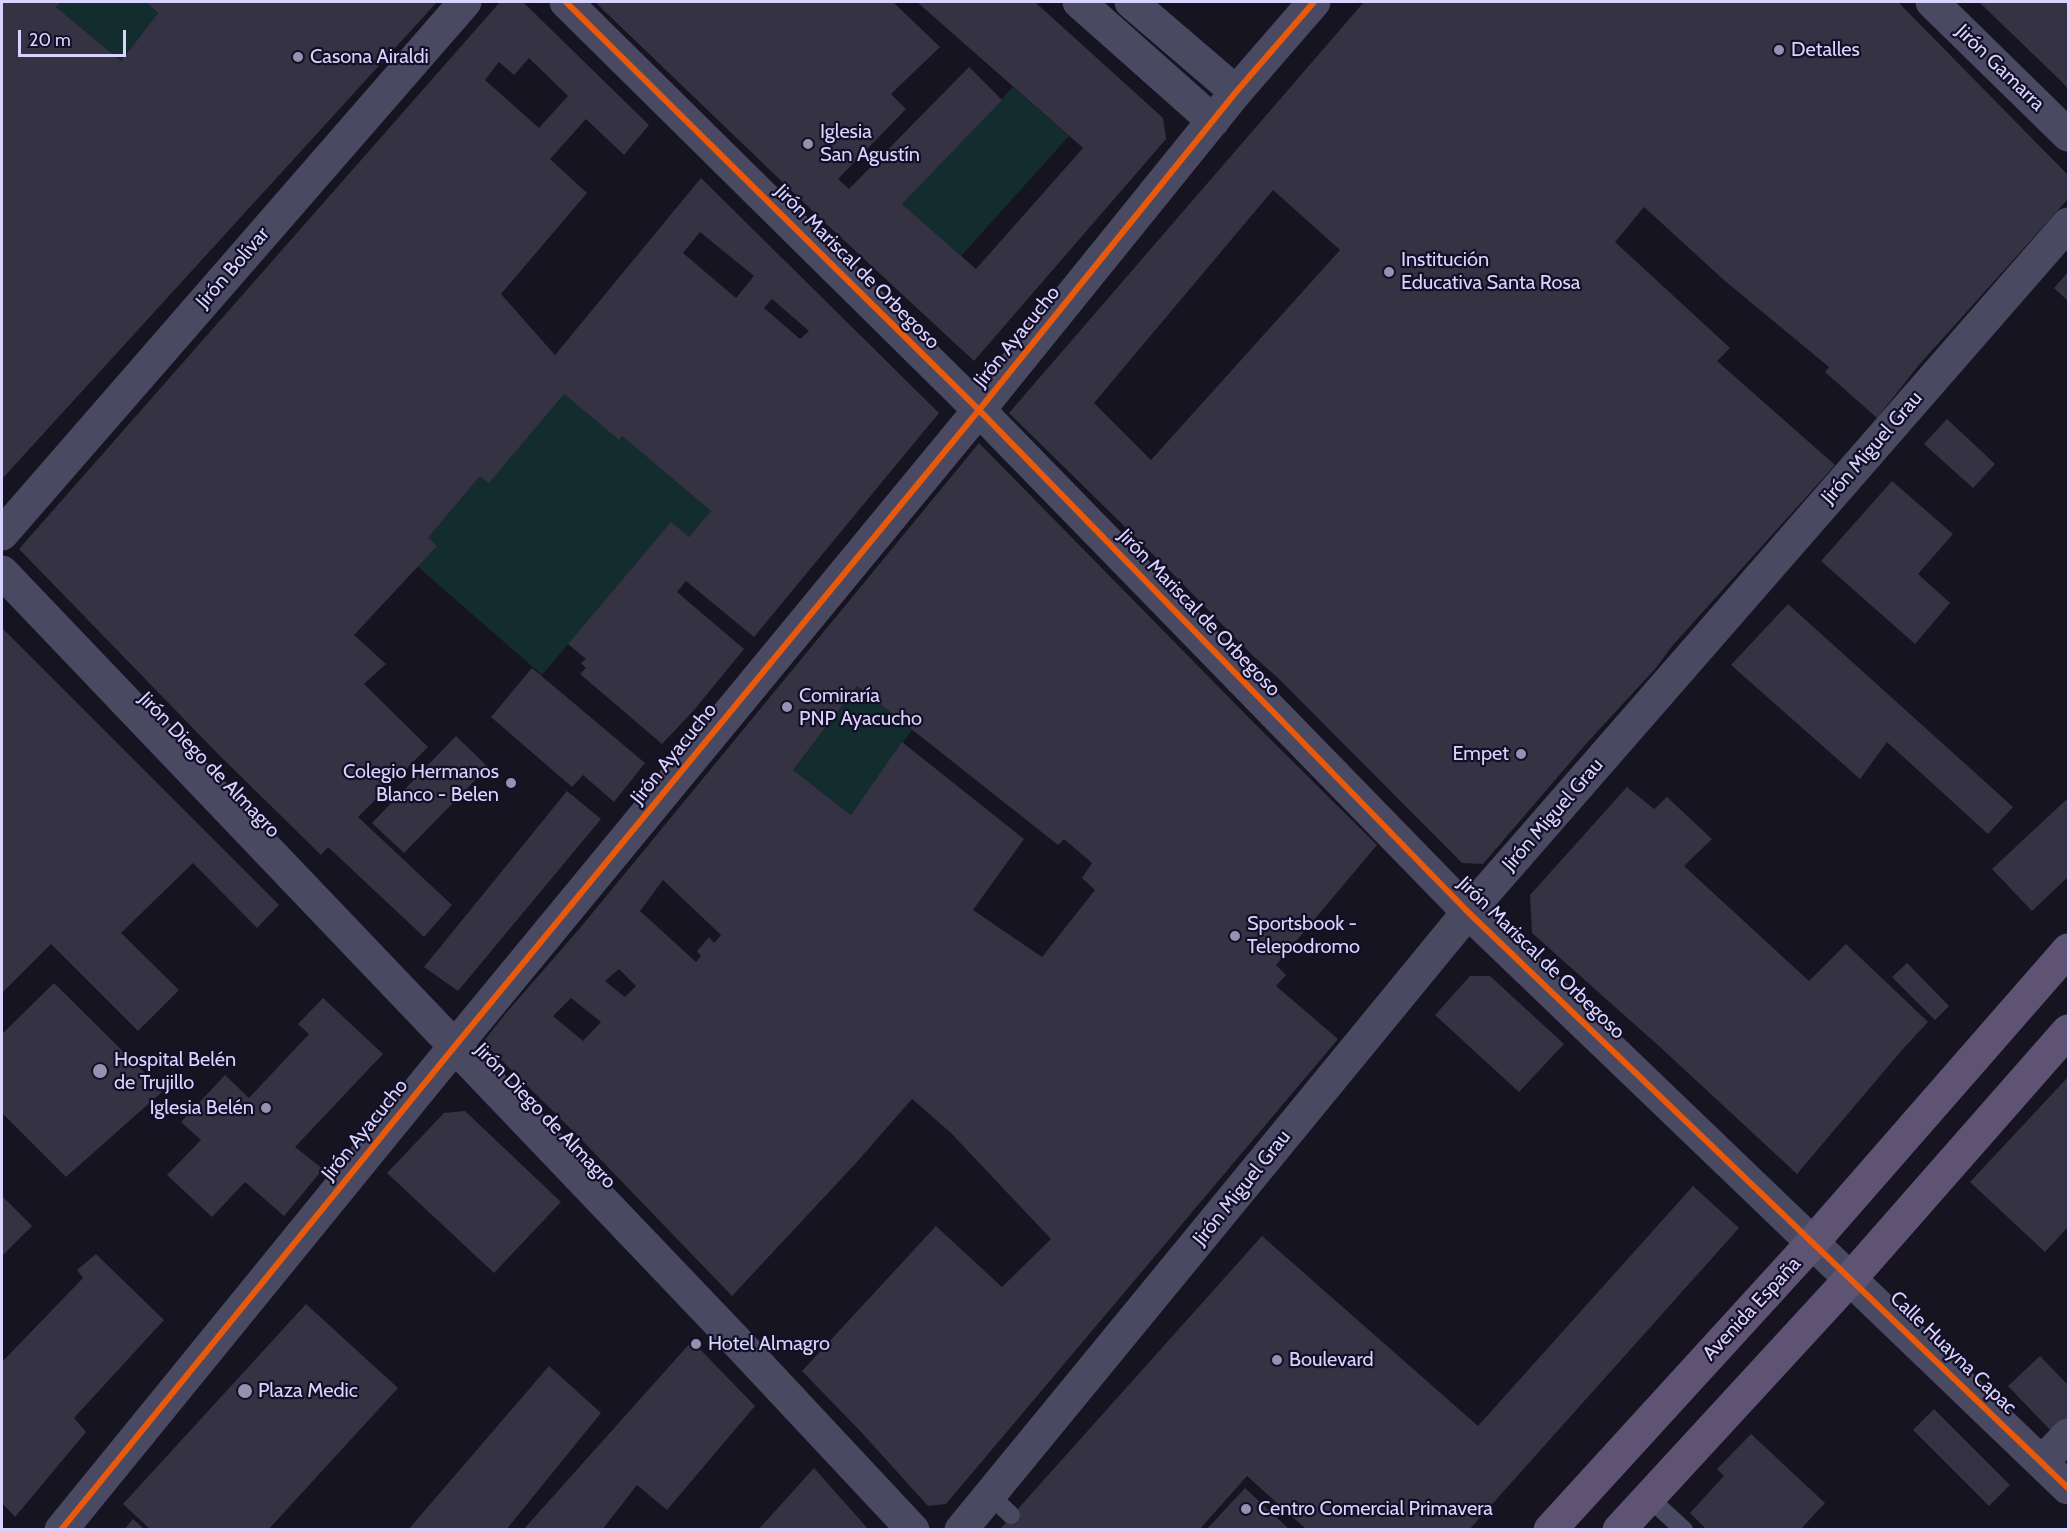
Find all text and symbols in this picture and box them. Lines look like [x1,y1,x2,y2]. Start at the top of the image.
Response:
scale bar [21,18,129,56]
street label: Jirón Gamarra [1951,20,2049,116]
text: 20 m [29,29,71,51]
place label: Detalles [1791,38,1860,62]
marker: Detalles [1772,43,1786,57]
place label: Casona Airaldi [310,45,429,69]
marker: Casona Airaldi [291,50,305,64]
place label: Iglesia San Agustín [820,120,920,167]
marker: Iglesia San Agustín [801,137,815,151]
street label: Jirón Mariscal de Orbegoso [770,180,944,354]
street label: Jirón Bolívar [191,223,275,313]
place label: Institución Educativa Santa Rosa [1401,248,1580,295]
marker: Institución Educativa Santa Rosa [1382,265,1396,279]
street label: Jirón Ayacucho [969,281,1065,393]
street label: Jirón Miguel Grau [1816,387,1928,509]
street label: Jirón Mariscal de Orbegoso [1113,524,1285,702]
place label: Comiraría PNP Ayacucho [799,684,922,731]
street label: Jirón Diego de Almagro [133,687,285,843]
street label: Jirón Ayacucho [626,698,722,810]
marker: Comiraría PNP Ayacucho [780,700,794,714]
place label: Empet [1452,742,1509,766]
marker: Empet [1514,747,1528,761]
street label: Jirón Miguel Grau [1497,754,1609,876]
place label: Colegio Hermanos Blanco - Belen [343,760,499,807]
marker: Colegio Hermanos Blanco - Belen [504,776,518,790]
street label: Jirón Mariscal de Orbegoso [1452,872,1630,1044]
place label: Sportsbook - Telepodromo [1247,912,1360,959]
marker: Sportsbook - Telepodromo [1228,929,1242,943]
street label: Jirón Diego de Almagro [469,1038,621,1194]
place label: Hospital Belén de Trujillo [114,1048,236,1095]
marker: Hospital Belén de Trujillo [91,1062,109,1080]
street label: Jirón Ayacucho [317,1074,413,1186]
place label: Iglesia Belén [150,1096,254,1120]
marker: Iglesia Belén [259,1101,273,1115]
street label: Jirón Miguel Grau [1188,1125,1296,1251]
street label: Avenida España [1698,1252,1806,1366]
street label: Calle Huayna Capac [1885,1286,2021,1420]
place label: Hotel Almagro [708,1332,830,1356]
marker: Hotel Almagro [689,1337,703,1351]
place label: Boulevard [1289,1348,1374,1372]
marker: Boulevard [1270,1353,1284,1367]
place label: Plaza Medic [258,1379,358,1403]
marker: Plaza Medic [236,1382,254,1400]
place label: Centro Comercial Primavera [1258,1497,1493,1521]
marker: Centro Comercial Primavera [1239,1502,1253,1516]

